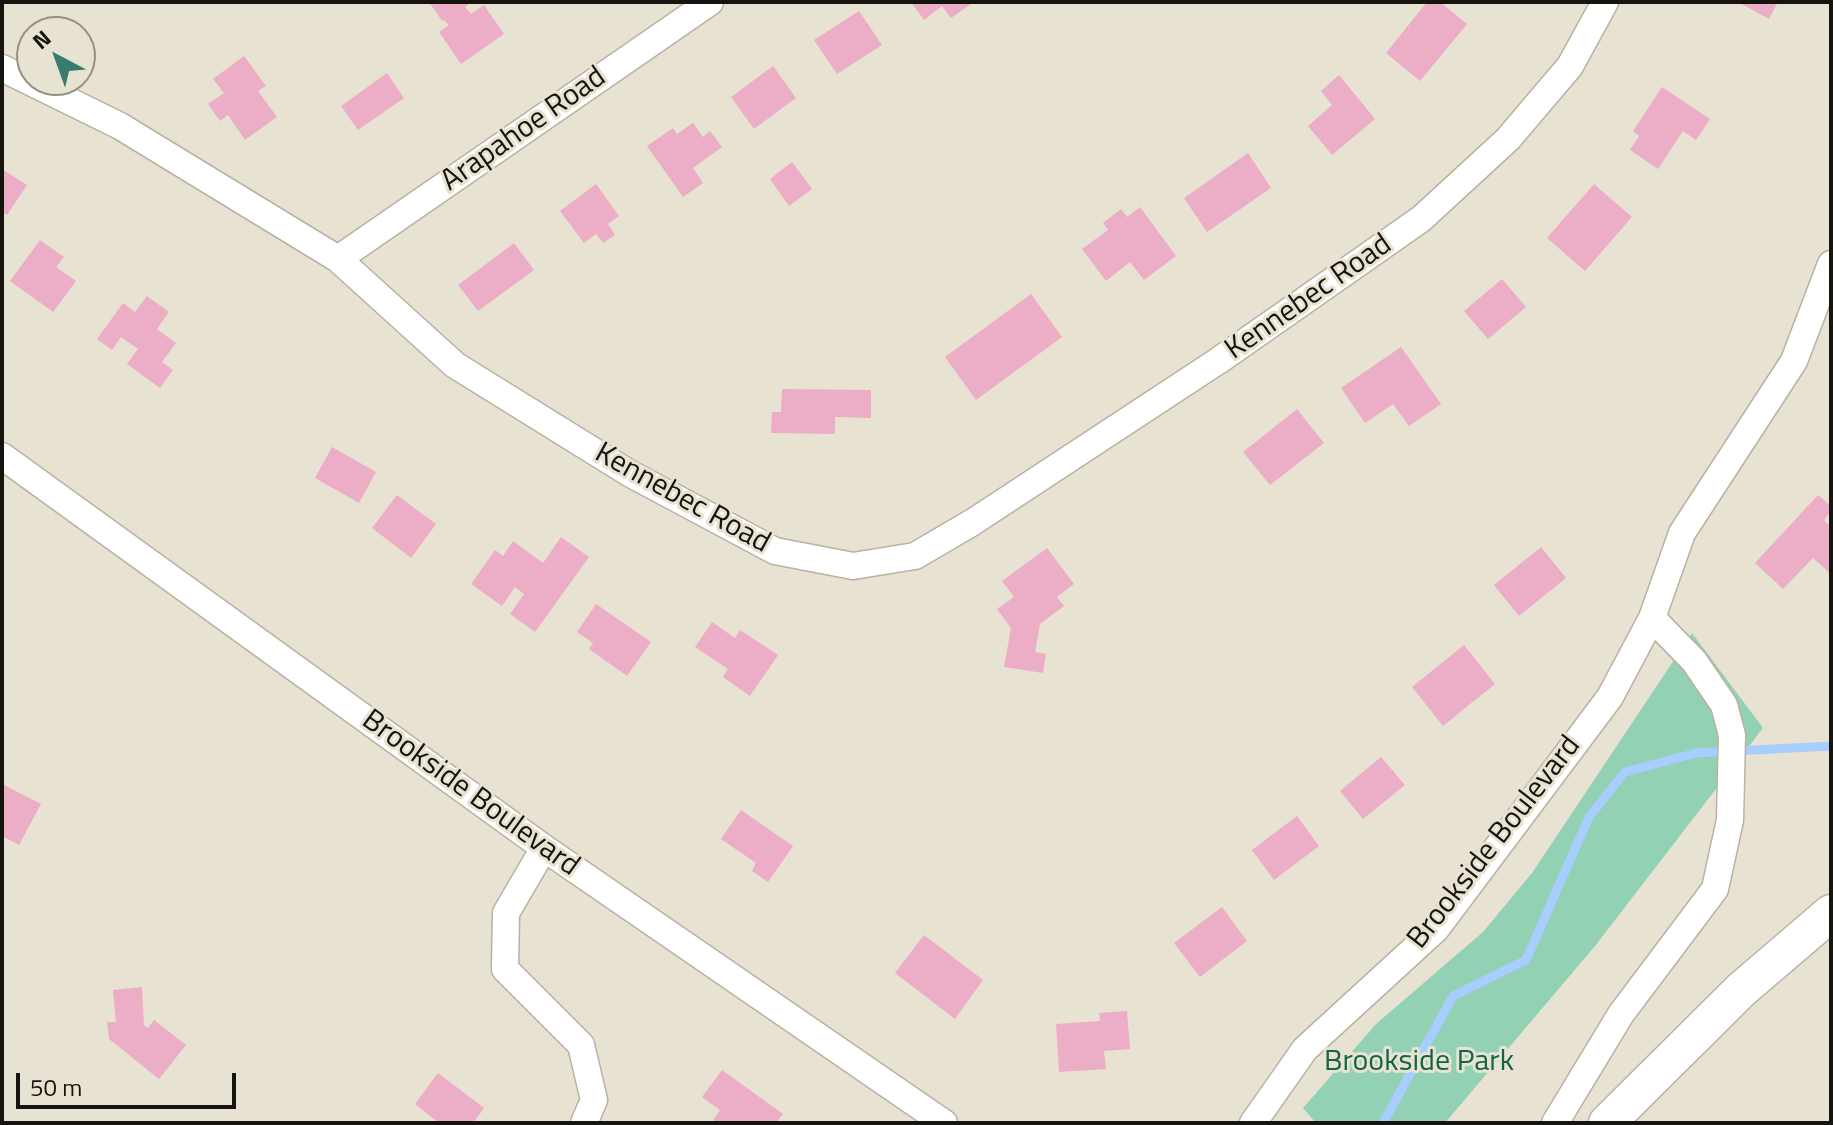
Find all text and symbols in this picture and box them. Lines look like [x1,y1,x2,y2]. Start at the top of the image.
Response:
north arrow [16,16,96,96]
text: N [25,22,58,57]
street label: Arapahoe Road [435,60,613,200]
street label: Kennebec Road [1219,227,1399,369]
street label: Kennebec Road [588,436,776,562]
street label: Brookside Boulevard [354,703,586,885]
street label: Brookside Boulevard [1401,730,1589,956]
park label: Brookside Park [1324,1045,1514,1081]
scale bar [20,1057,240,1107]
text: 50 m [30,1069,82,1105]

